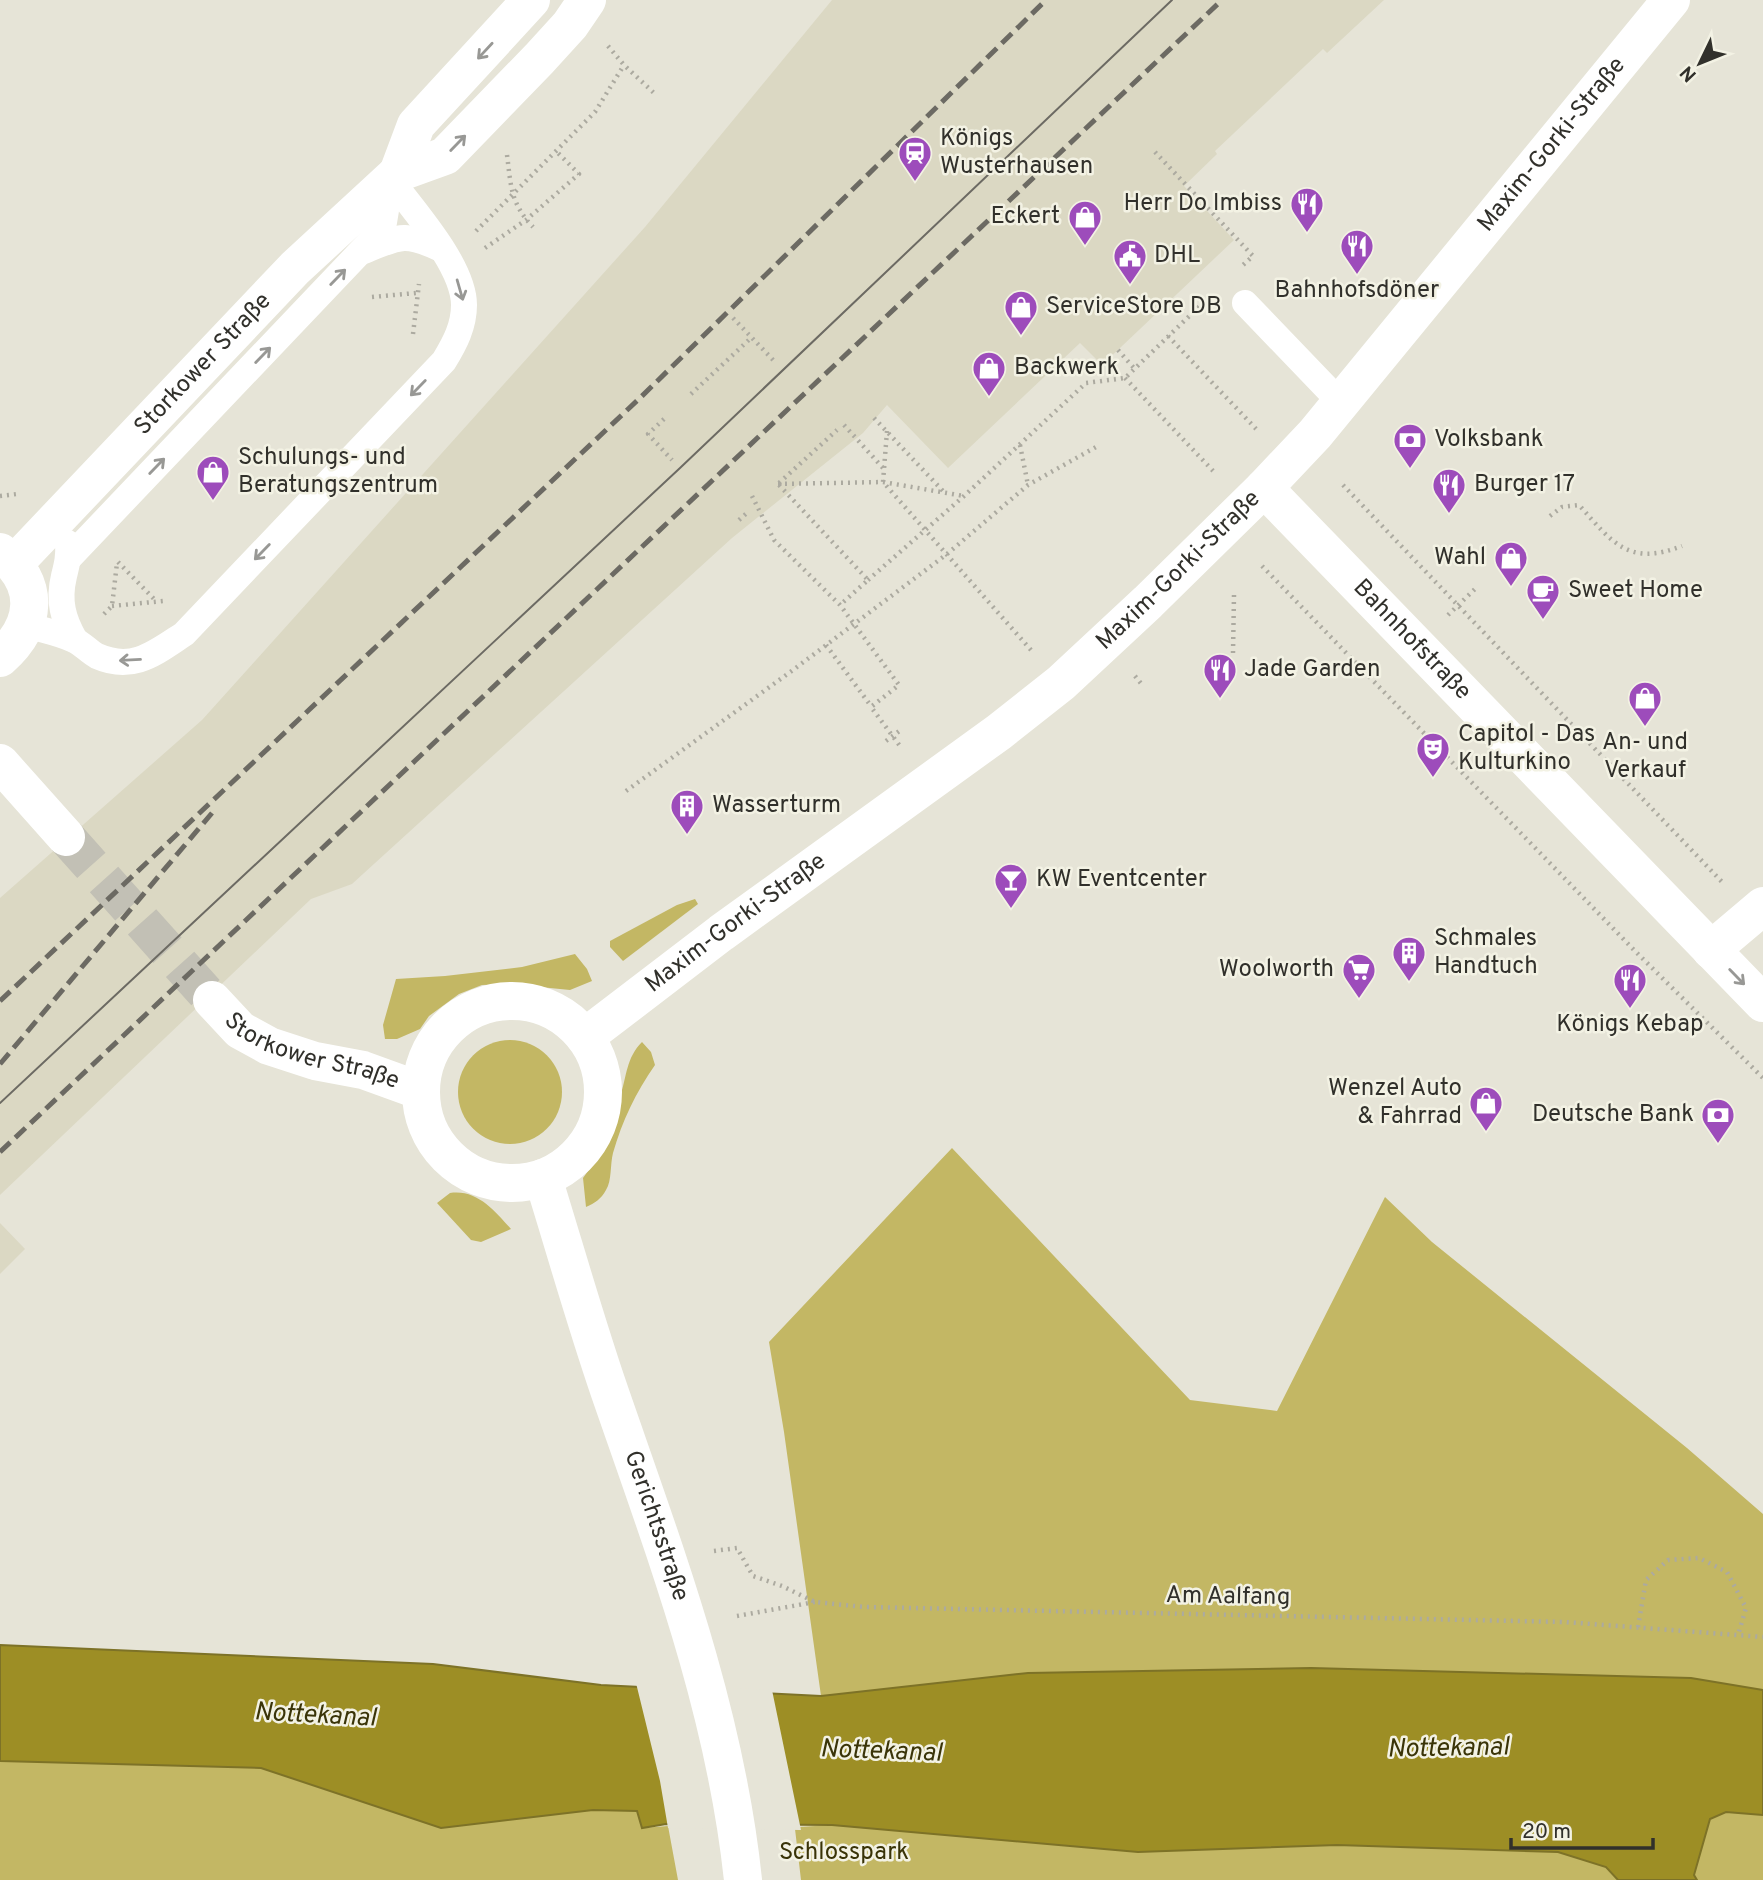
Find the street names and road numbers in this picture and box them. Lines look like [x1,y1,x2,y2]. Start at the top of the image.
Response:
street label: Maxim-Gorki-Straße [1472,51,1633,238]
street label: Storkower Straße [129,287,278,442]
street label: Maxim-Gorki-Straße [1090,484,1267,657]
street label: Bahnhofstraße [1346,573,1477,707]
street label: Maxim-Gorki-Straße [640,847,832,1000]
street label: Storkower Straße [217,1007,403,1097]
street label: Gerichtsstraße [616,1447,695,1605]
street label: Am Aalfang [1165,1581,1291,1613]

